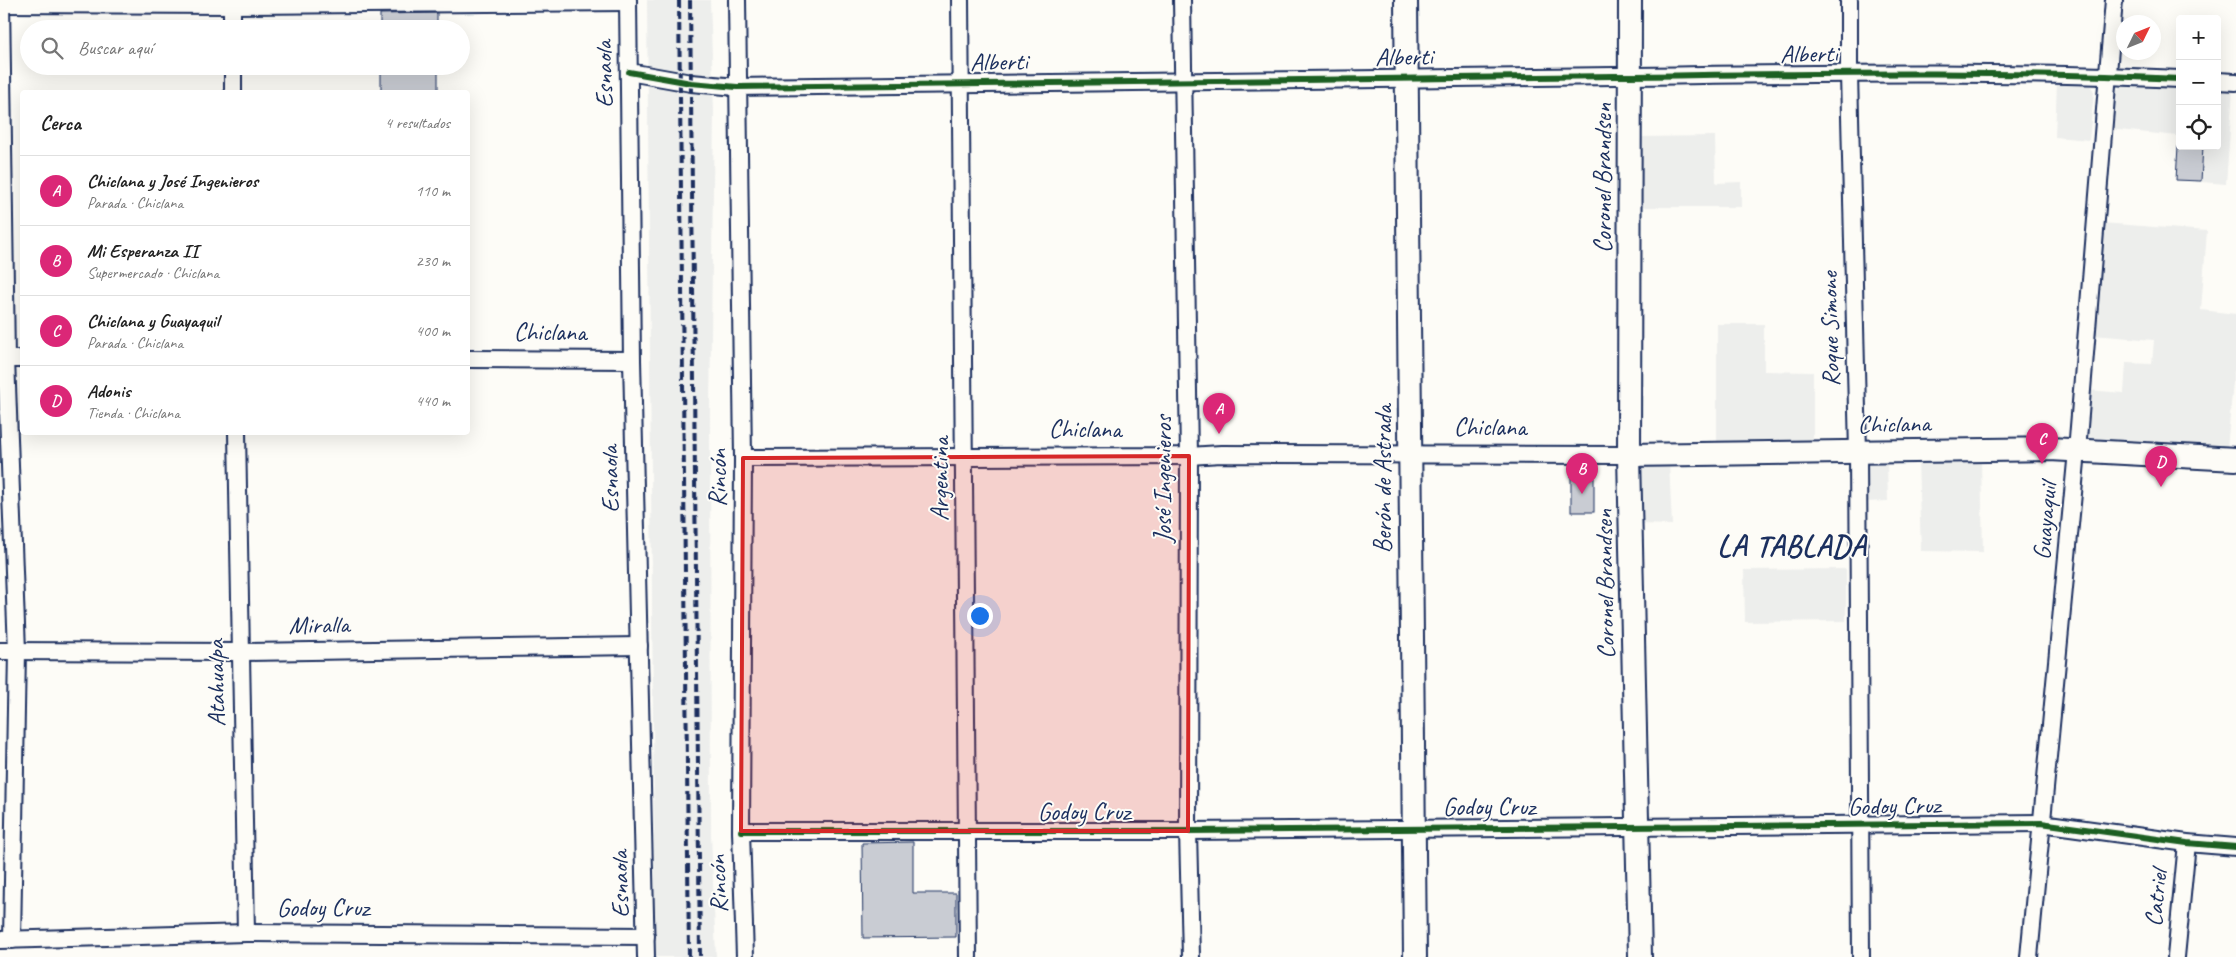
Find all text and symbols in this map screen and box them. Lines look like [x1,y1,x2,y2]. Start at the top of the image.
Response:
north arrow [2116,15,2161,60]
map controls [2176,15,2221,150]
button: + [2176,15,2221,60]
search box [20,20,470,75]
icon: search [38,34,66,62]
text: Buscar aquí [78,36,152,60]
street label: Esnaola [587,37,621,108]
street label: Alberti [1780,37,1841,71]
street label: Alberti [1375,40,1436,74]
street label: Alberti [970,45,1031,79]
button: − [2176,60,2221,105]
street label: Coronel Brandsen [1587,102,1619,253]
button: locate [2176,105,2221,150]
text: Cerca [40,110,81,136]
text: 4 resultados [385,113,450,133]
text: Chiclana y José Ingenieros [87,169,258,193]
text: A [52,181,60,201]
text: 110 m [416,181,450,201]
text: Parada · Chiclana [87,193,183,213]
text: Mi Esperanza II [87,239,198,263]
text: B [52,251,60,271]
text: 230 m [416,251,450,271]
text: Supermercado · Chiclana [87,263,219,283]
street label: Roque Simone [1813,269,1847,387]
text: Chiclana y Guayaquil [87,309,219,333]
street label: Chiclana [514,316,589,348]
text: C [52,321,60,341]
text: 400 m [416,321,450,341]
text: Parada · Chiclana [87,333,183,353]
text: Adonis [87,379,130,403]
text: D [51,391,61,411]
text: 440 m [416,391,450,411]
pin: A [1203,393,1235,434]
street label: Berón de Astrada [1367,402,1399,553]
text: Tienda · Chiclana [87,403,180,423]
street label: Chiclana [1857,407,1933,441]
street label: Chiclana [1454,411,1529,443]
street label: Chiclana [1049,413,1124,445]
street label: José Ingenieros [1147,413,1179,544]
pin: C [2026,423,2058,464]
street label: Argentina [924,434,956,521]
street label: Esnaola [593,442,627,513]
pin: D [2145,446,2177,487]
street label: Rincón [702,448,734,507]
pin: B [1566,453,1598,494]
street label: Guayaquil [2026,476,2065,561]
street label: Coronel Brandsen [1588,508,1622,659]
district label: LA TABLADA [1717,527,1868,565]
your location [967,603,993,629]
street label: Miralla [288,608,352,642]
street label: Atahualpa [199,637,233,727]
street label: Godoy Cruz [1848,789,1944,823]
street label: Godoy Cruz [1443,791,1538,823]
street label: Godoy Cruz [1038,796,1133,828]
street label: Esnaola [603,847,637,918]
street label: Rincón [701,854,735,914]
street label: Catriel [2137,863,2175,928]
street label: Godoy Cruz [277,892,372,924]

